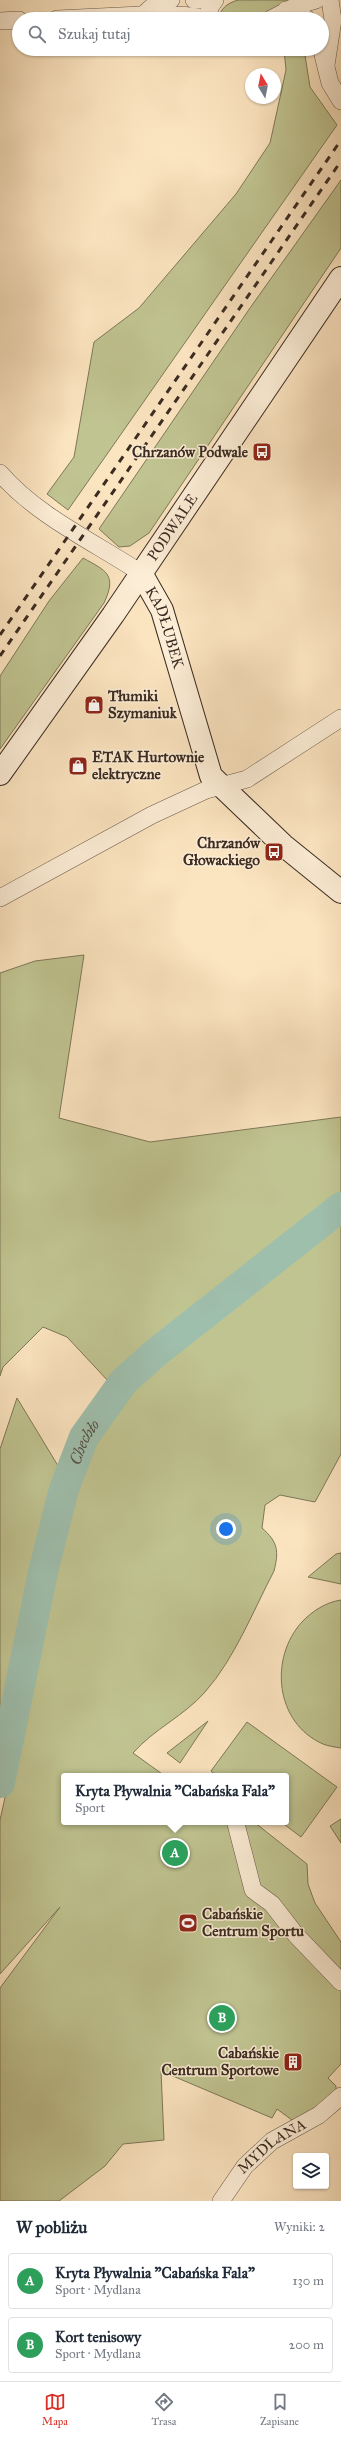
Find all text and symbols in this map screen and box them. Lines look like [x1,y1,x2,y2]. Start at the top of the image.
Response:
search box [12,12,329,56]
icon: search [26,23,48,45]
text: Szukaj tutaj [58,25,130,43]
north arrow [245,68,281,104]
bus stop icon: Chrzanów Podwale [251,441,273,463]
place label: Chrzanów Podwale [132,443,249,461]
street label: PODWALE [143,490,202,564]
street label: KADŁUBEK [141,583,188,671]
place label: Tłumiki Szymaniuk [107,687,178,723]
shop icon: Tłumiki Szymaniuk [83,694,105,716]
place label: ETAK Hurtownie elektryczne [92,748,205,784]
shop icon: ETAK Hurtownie elektryczne [67,755,89,777]
place label: Chrzanów Głowackiego [183,834,261,870]
bus stop icon: Chrzanów Głowackiego [263,841,285,863]
water label: Chechło [65,1416,103,1468]
your location [216,1519,236,1539]
popup [61,1773,289,1825]
text: Kryta Pływalnia "Cabańska Fala" [75,1782,275,1800]
text: Sport [75,1800,105,1816]
pin: A [162,1838,188,1868]
place label: Cabańskie Centrum Sportu [202,1905,304,1941]
sports icon: Cabańskie Centrum Sportu [177,1912,199,1934]
pin: B [209,2003,235,2033]
place label: Cabańskie Centrum Sportowe [161,2044,280,2080]
building icon: Cabańskie Centrum Sportowe [282,2051,304,2073]
street label: MYDLANA [234,2115,309,2177]
map controls [293,2153,329,2189]
button: layers [293,2153,329,2189]
text: W pobliżu [16,2217,87,2238]
text: Wyniki: 2 [274,2219,325,2235]
text: Kryta Pływalnia "Cabańska Fala" [55,2264,255,2282]
text: A [26,2273,34,2289]
text: 130 m [292,2273,324,2289]
text: Sport · Mydlana [55,2282,141,2298]
text: Kort tenisowy [55,2328,141,2346]
text: B [26,2337,34,2353]
text: 200 m [289,2337,324,2353]
text: Sport · Mydlana [55,2346,141,2362]
tab: Mapa [42,2391,68,2428]
tab: Trasa [152,2391,176,2428]
tab: Zapisane [260,2391,299,2428]

